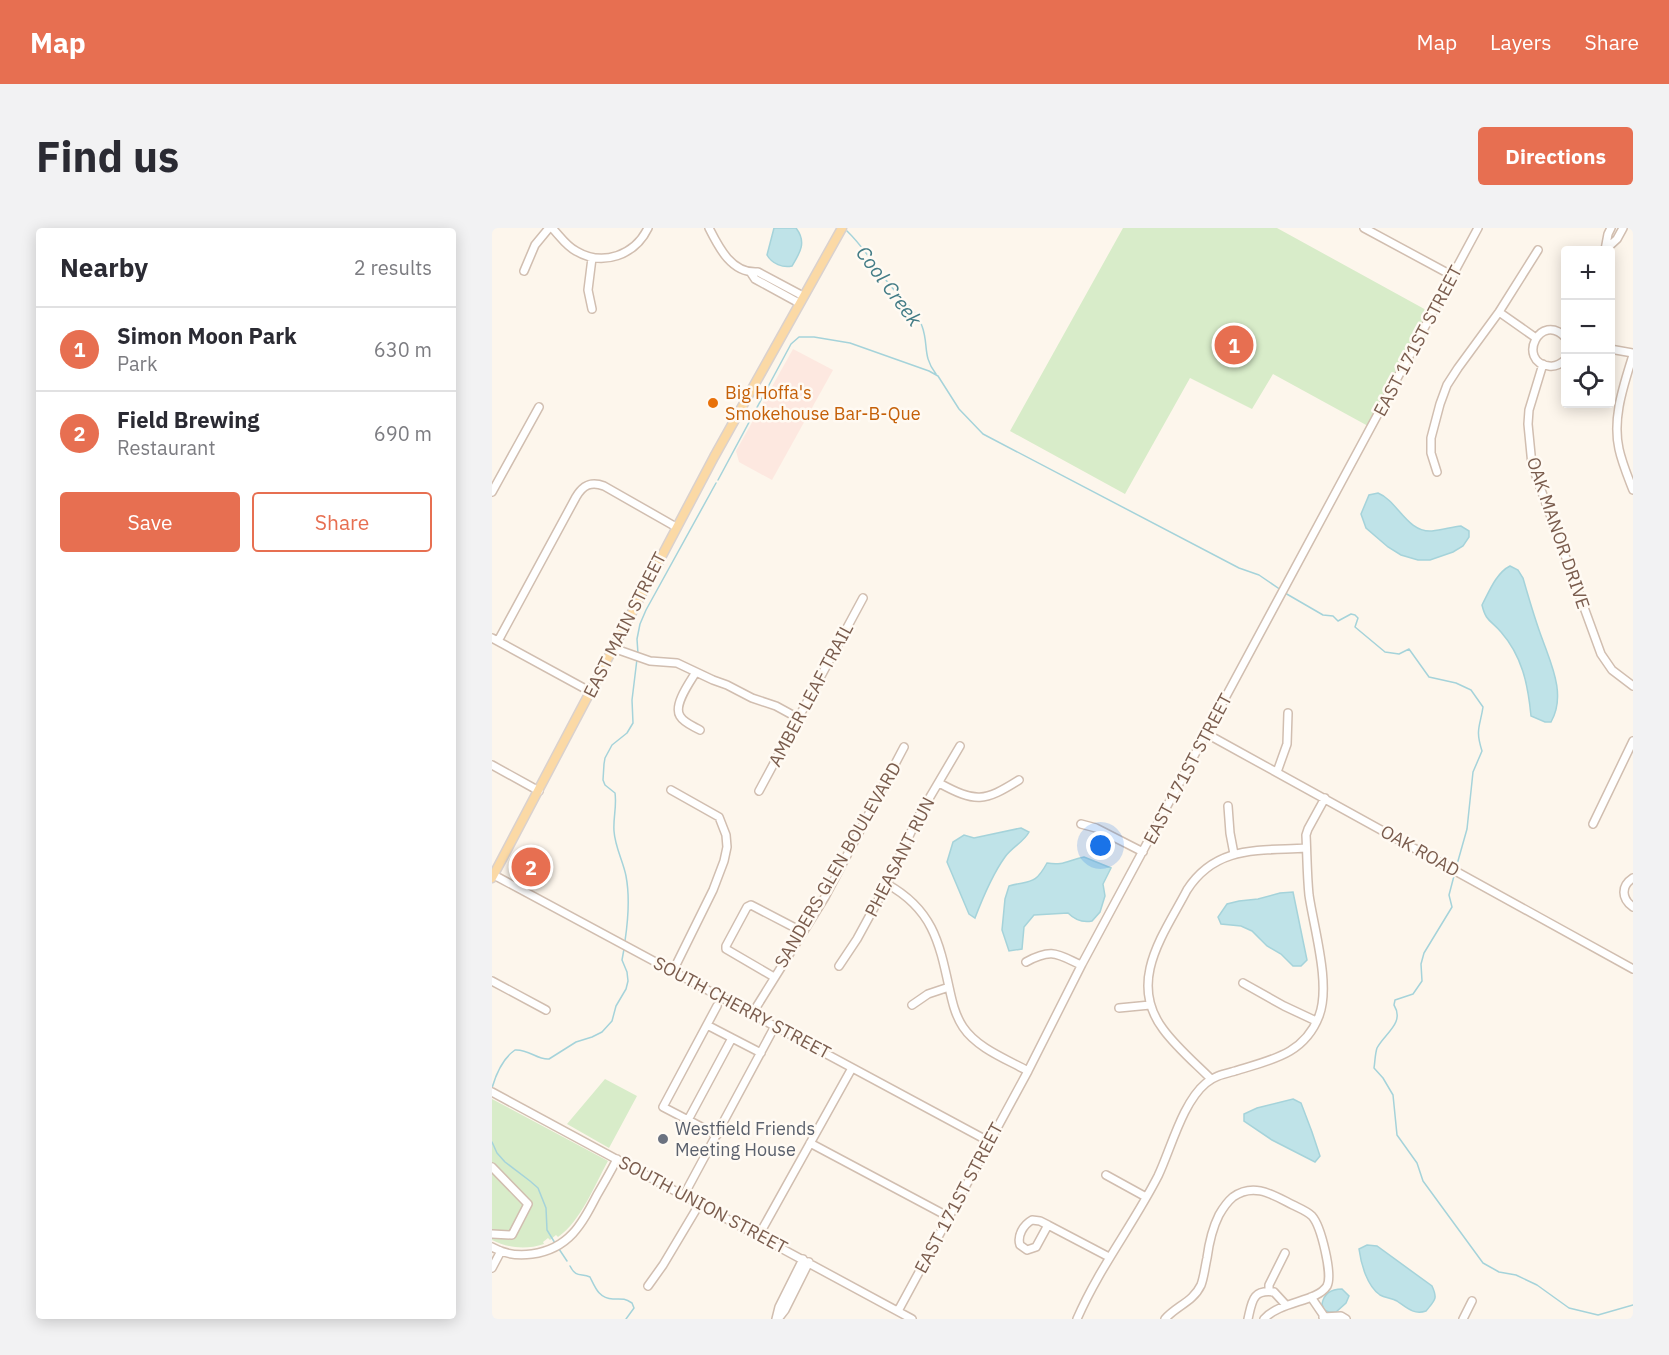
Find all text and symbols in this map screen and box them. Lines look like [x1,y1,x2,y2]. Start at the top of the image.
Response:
text: Map [30,24,86,61]
text: Map [1417,28,1457,56]
text: Layers [1490,28,1552,56]
text: Share [1585,28,1639,56]
button: Directions [1478,127,1633,185]
text: Find us [36,129,179,184]
water label: Cool Creek [850,240,929,332]
map controls [1561,246,1615,408]
button: + [1561,246,1615,300]
text: Nearby [60,250,148,284]
text: 2 results [354,254,432,281]
street label: EAST 171ST STREET [1368,262,1467,420]
button: − [1561,300,1615,354]
text: Simon Moon Park [117,321,297,350]
pin: 1 [1214,322,1254,368]
text: 1 [74,336,86,363]
text: 630 m [374,336,432,363]
text: Park [117,350,157,377]
button: locate [1561,354,1615,408]
place label: Big Hoffa's Smokehouse Bar-B-Que [725,381,921,425]
marker: Big Hoffa's Smokehouse Bar-B-Que [706,396,720,410]
text: Field Brewing [117,405,260,434]
text: 2 [74,420,86,447]
text: 690 m [374,420,432,447]
text: Restaurant [117,434,215,461]
street label: OAK MANOR DRIVE [1522,454,1595,612]
button: Save [60,492,240,552]
button: Share [252,492,432,552]
street label: EAST MAIN STREET [578,548,671,701]
street label: AMBER LEAF TRAIL [763,619,858,770]
street label: EAST 171ST STREET [1138,690,1237,848]
street label: SANDERS GLEN BOULEVARD [769,758,906,972]
street label: PHEASANT RUN [860,793,940,920]
street label: OAK ROAD [1377,819,1464,882]
your location [1086,831,1115,860]
pin: 2 [512,844,550,890]
street label: SOUTH CHERRY STREET [650,951,835,1064]
place label: Westfield Friends Meeting House [675,1117,815,1161]
street label: EAST 171ST STREET [909,1119,1008,1277]
marker: Westfield Friends Meeting House [656,1132,670,1146]
street label: SOUTH UNION STREET [615,1150,792,1259]

